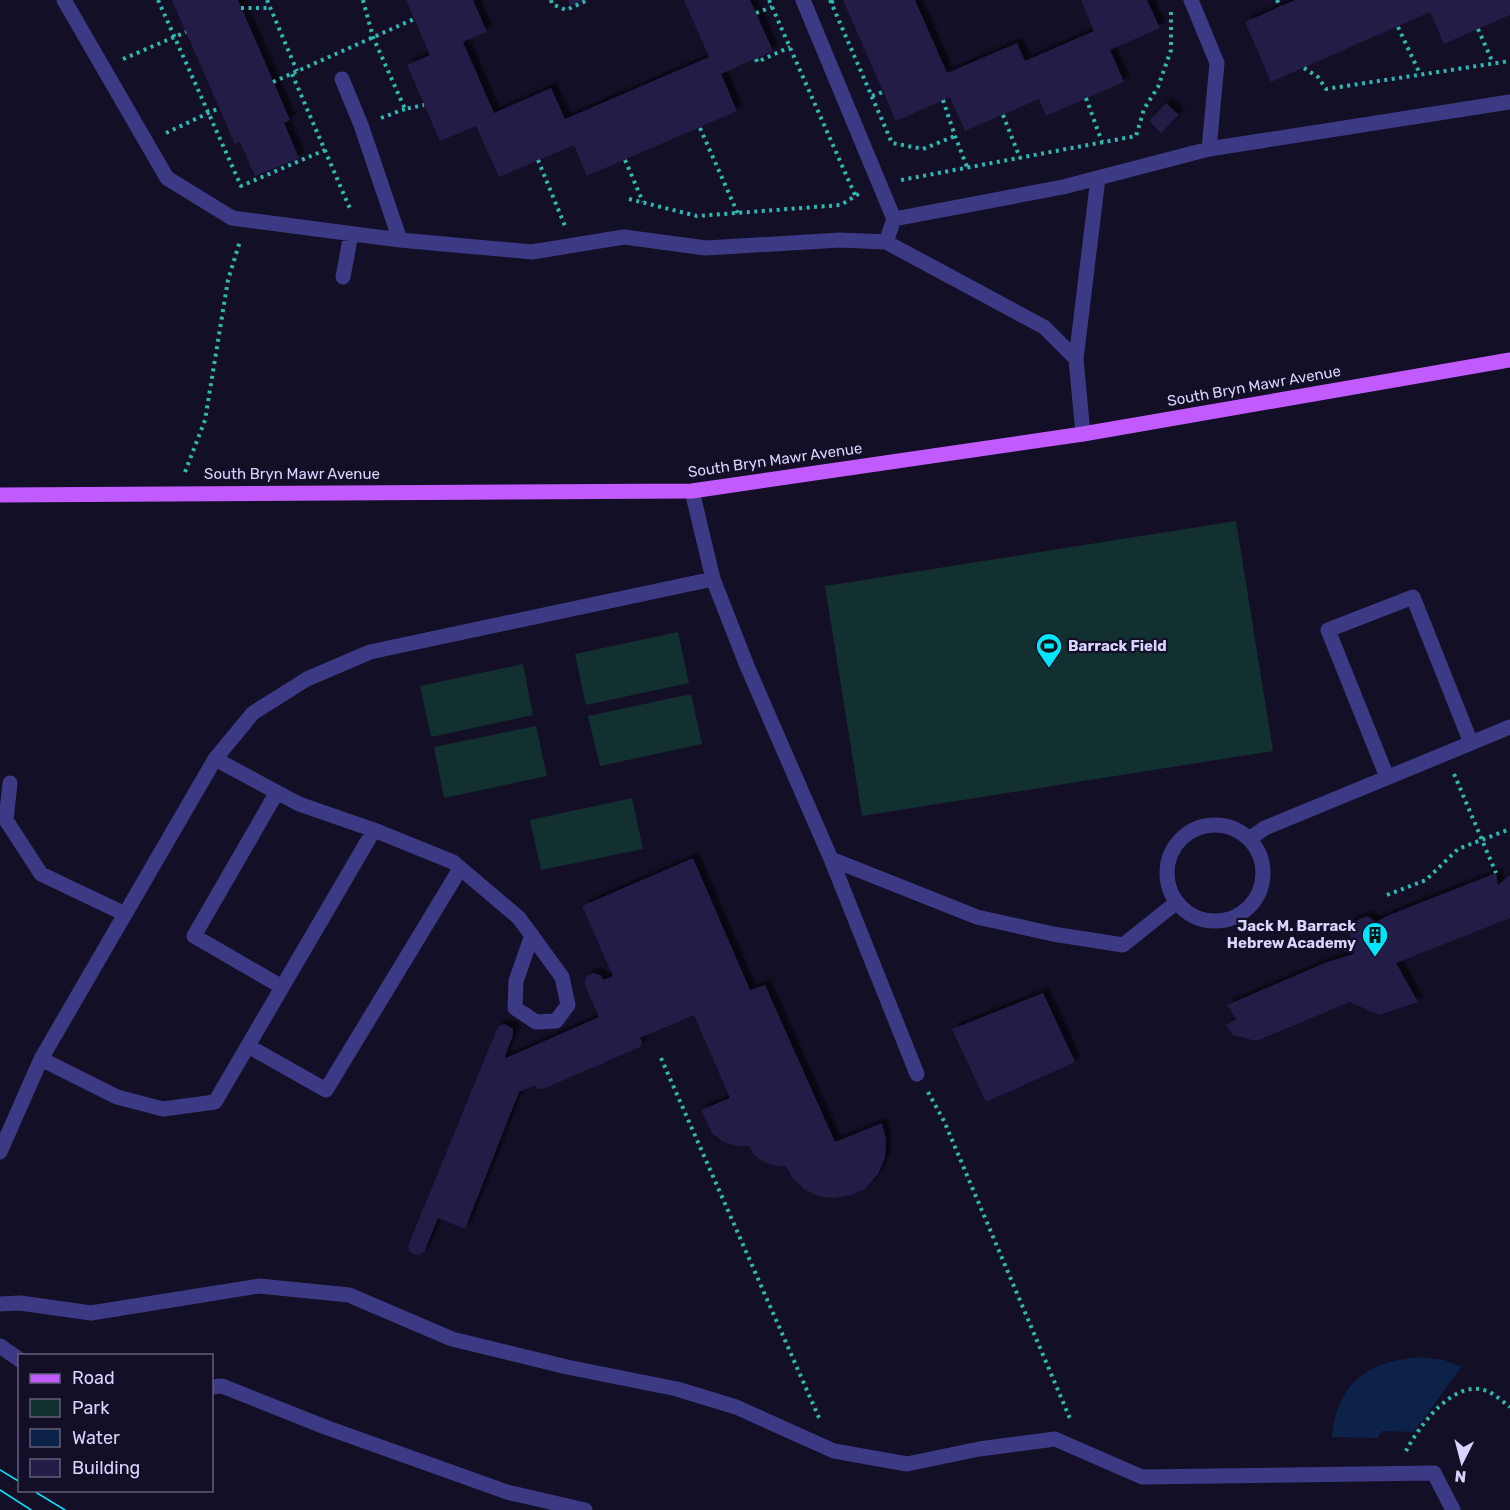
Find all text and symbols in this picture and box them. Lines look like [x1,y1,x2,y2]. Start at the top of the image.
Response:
street label: South Bryn Mawr Avenue [1166,362,1342,410]
street label: South Bryn Mawr Avenue [687,439,863,481]
street label: South Bryn Mawr Avenue [204,465,380,483]
sports icon: Barrack Field [1034,631,1064,669]
place label: Barrack Field [1068,637,1167,655]
place label: Jack M. Barrack Hebrew Academy [1227,917,1356,952]
building icon: Jack M. Barrack Hebrew Academy [1360,920,1390,958]
legend [18,1354,213,1492]
text: Road [72,1367,115,1389]
text: Park [72,1397,110,1419]
text: Water [72,1427,120,1449]
north arrow [1432,1432,1492,1492]
text: Building [72,1457,140,1479]
text: N [1454,1466,1467,1486]

